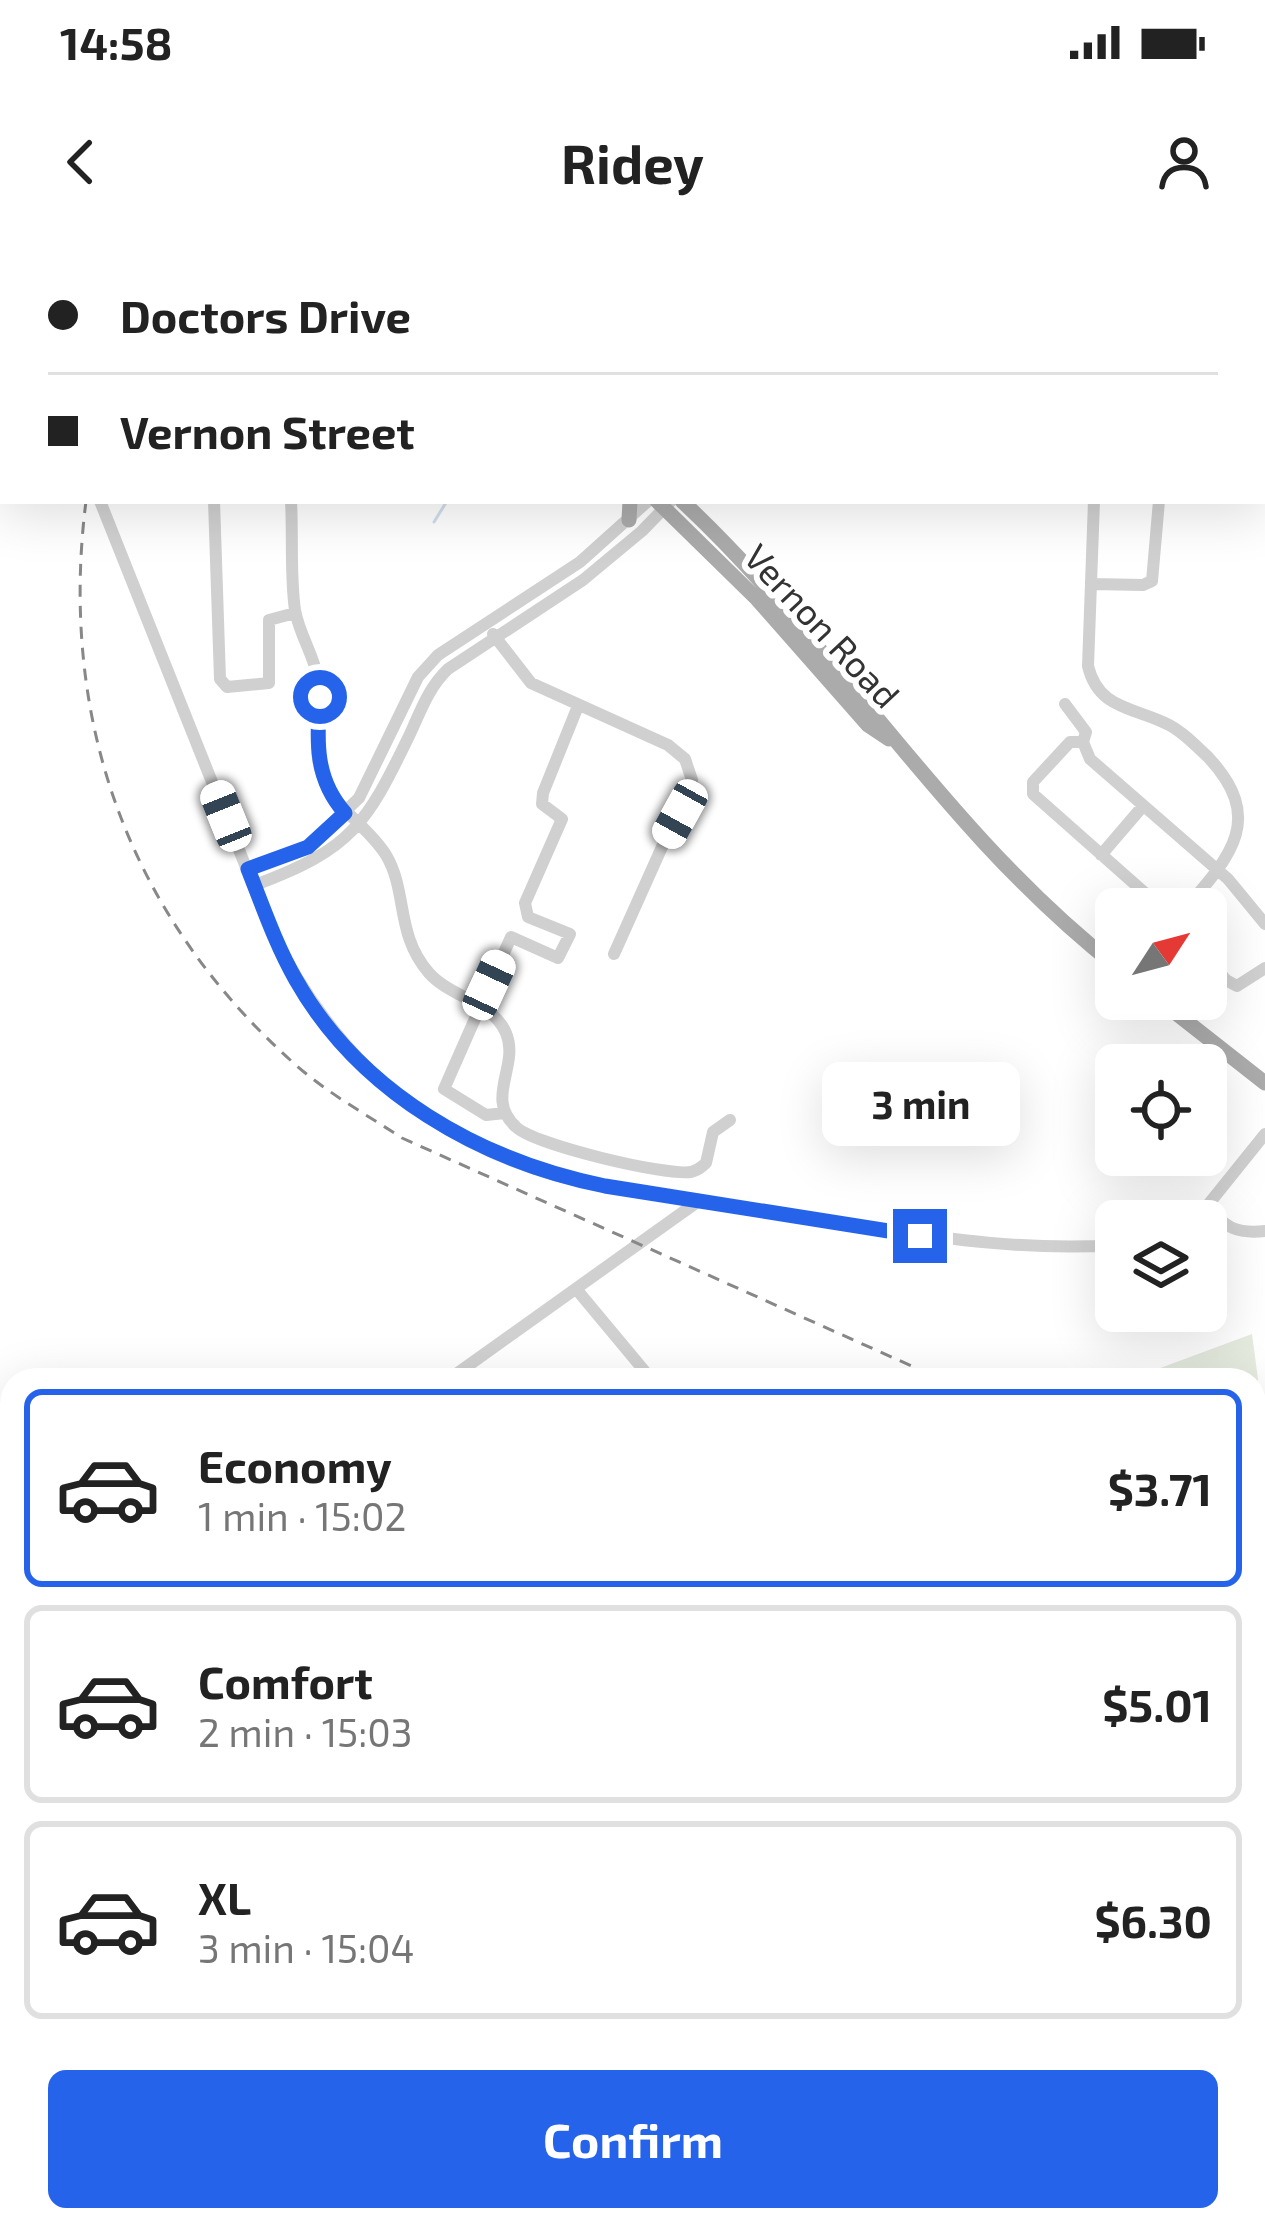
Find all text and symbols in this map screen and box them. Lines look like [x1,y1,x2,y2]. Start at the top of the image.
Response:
text: 14:58 [60,15,173,69]
icon: back [48,129,114,195]
icon: person [1151,129,1217,195]
text: Ridey [561,130,704,195]
text: Doctors Drive [120,288,411,342]
text: Vernon Street [120,404,415,458]
street label: Vernon Road [737,534,910,716]
route start [293,670,347,724]
car [647,774,713,854]
car [196,776,256,856]
north arrow [1095,888,1227,1020]
map controls [1095,888,1227,1332]
car [457,945,521,1025]
button: locate [1095,1044,1227,1176]
callout: 3 min [821,1062,1019,1146]
text: 3 min [871,1080,971,1127]
button: layers [1095,1200,1227,1332]
route end [893,1209,947,1263]
icon: car [54,1434,162,1542]
text: Economy [198,1438,392,1492]
text: $3.71 [1108,1461,1212,1515]
text: 1 min · 15:02 [198,1492,406,1539]
icon: car [54,1650,162,1758]
text: Comfort [198,1654,373,1708]
text: $5.01 [1102,1677,1212,1731]
text: 2 min · 15:03 [198,1708,413,1755]
icon: car [54,1866,162,1974]
text: XL [198,1870,251,1924]
text: $6.30 [1094,1893,1212,1947]
text: 3 min · 15:04 [198,1924,415,1971]
button: Confirm [48,2070,1218,2208]

